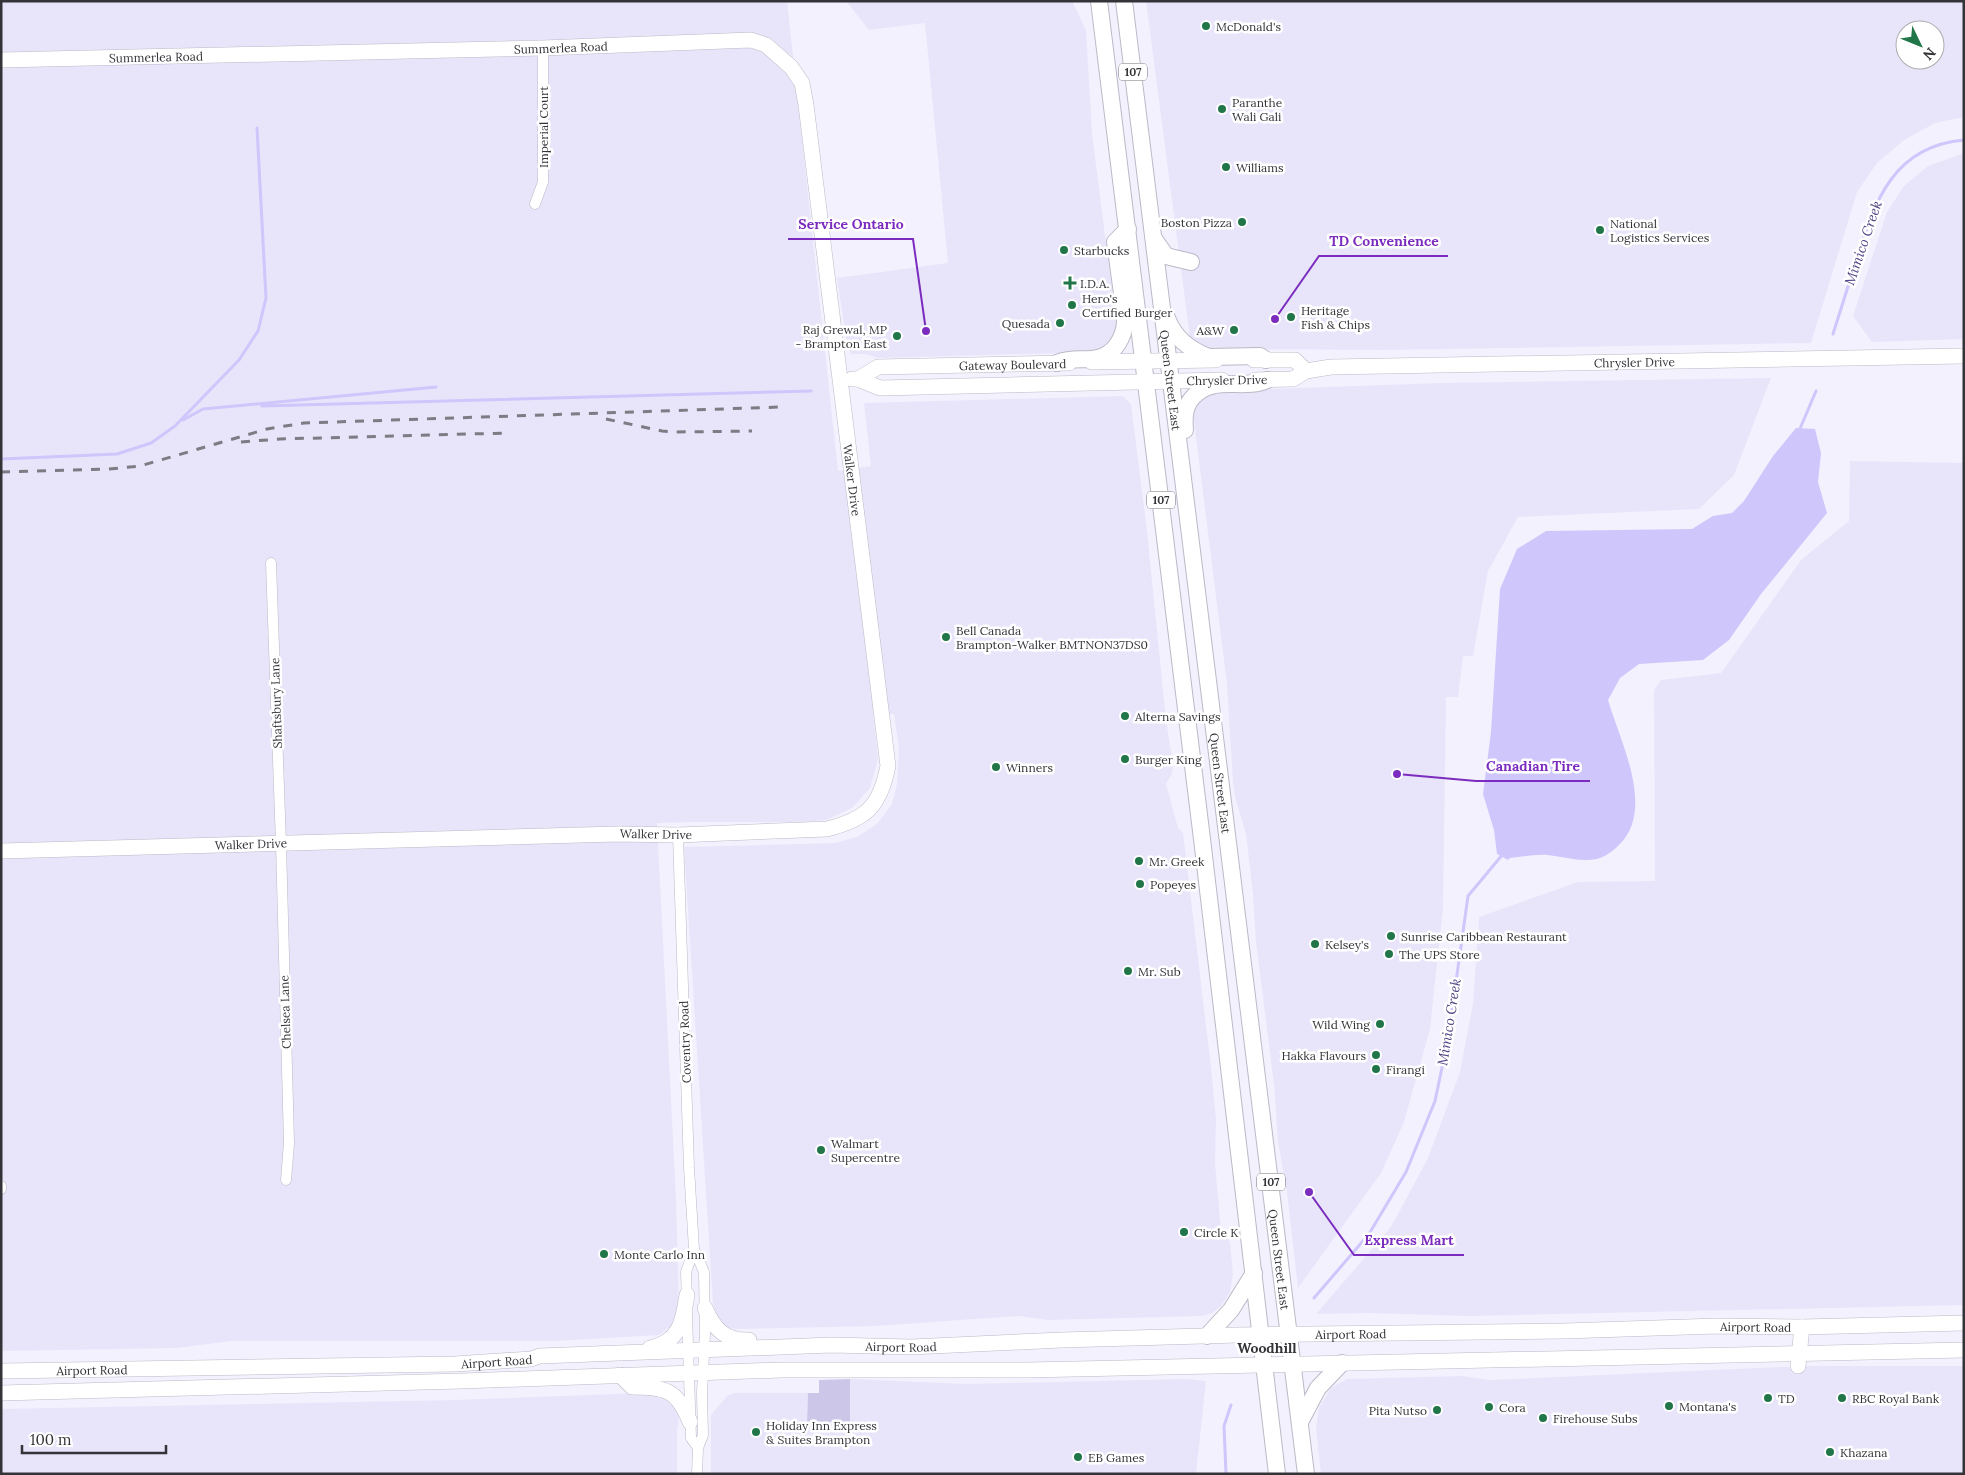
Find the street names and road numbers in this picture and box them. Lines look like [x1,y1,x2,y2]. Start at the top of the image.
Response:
street label: Summerlea Road [514,38,608,56]
street label: Summerlea Road [109,48,203,65]
road number: 107 [1119,64,1147,80]
street label: Imperial Court [536,86,551,168]
street label: Queen Street East [1157,329,1185,432]
street label: Chrysler Drive [1594,354,1676,370]
street label: Gateway Boulevard [959,356,1066,373]
street label: Chrysler Drive [1186,372,1268,388]
street label: Walker Drive [841,443,864,517]
road number: 107 [1147,492,1175,508]
street label: Shaftsbury Lane [267,657,285,749]
street label: Queen Street East [1207,732,1234,835]
street label: Walker Drive [620,826,693,842]
street label: Walker Drive [215,835,288,853]
street label: Chelsea Lane [276,974,294,1049]
street label: Coventry Road [676,1001,694,1083]
road number: 107 [1257,1174,1285,1190]
street label: Queen Street East [1266,1208,1293,1311]
street label: Airport Road [1719,1319,1791,1334]
street label: Airport Road [1314,1326,1387,1342]
street label: Airport Road [864,1338,937,1355]
street label: Airport Road [460,1351,533,1371]
street label: Airport Road [55,1362,128,1378]

